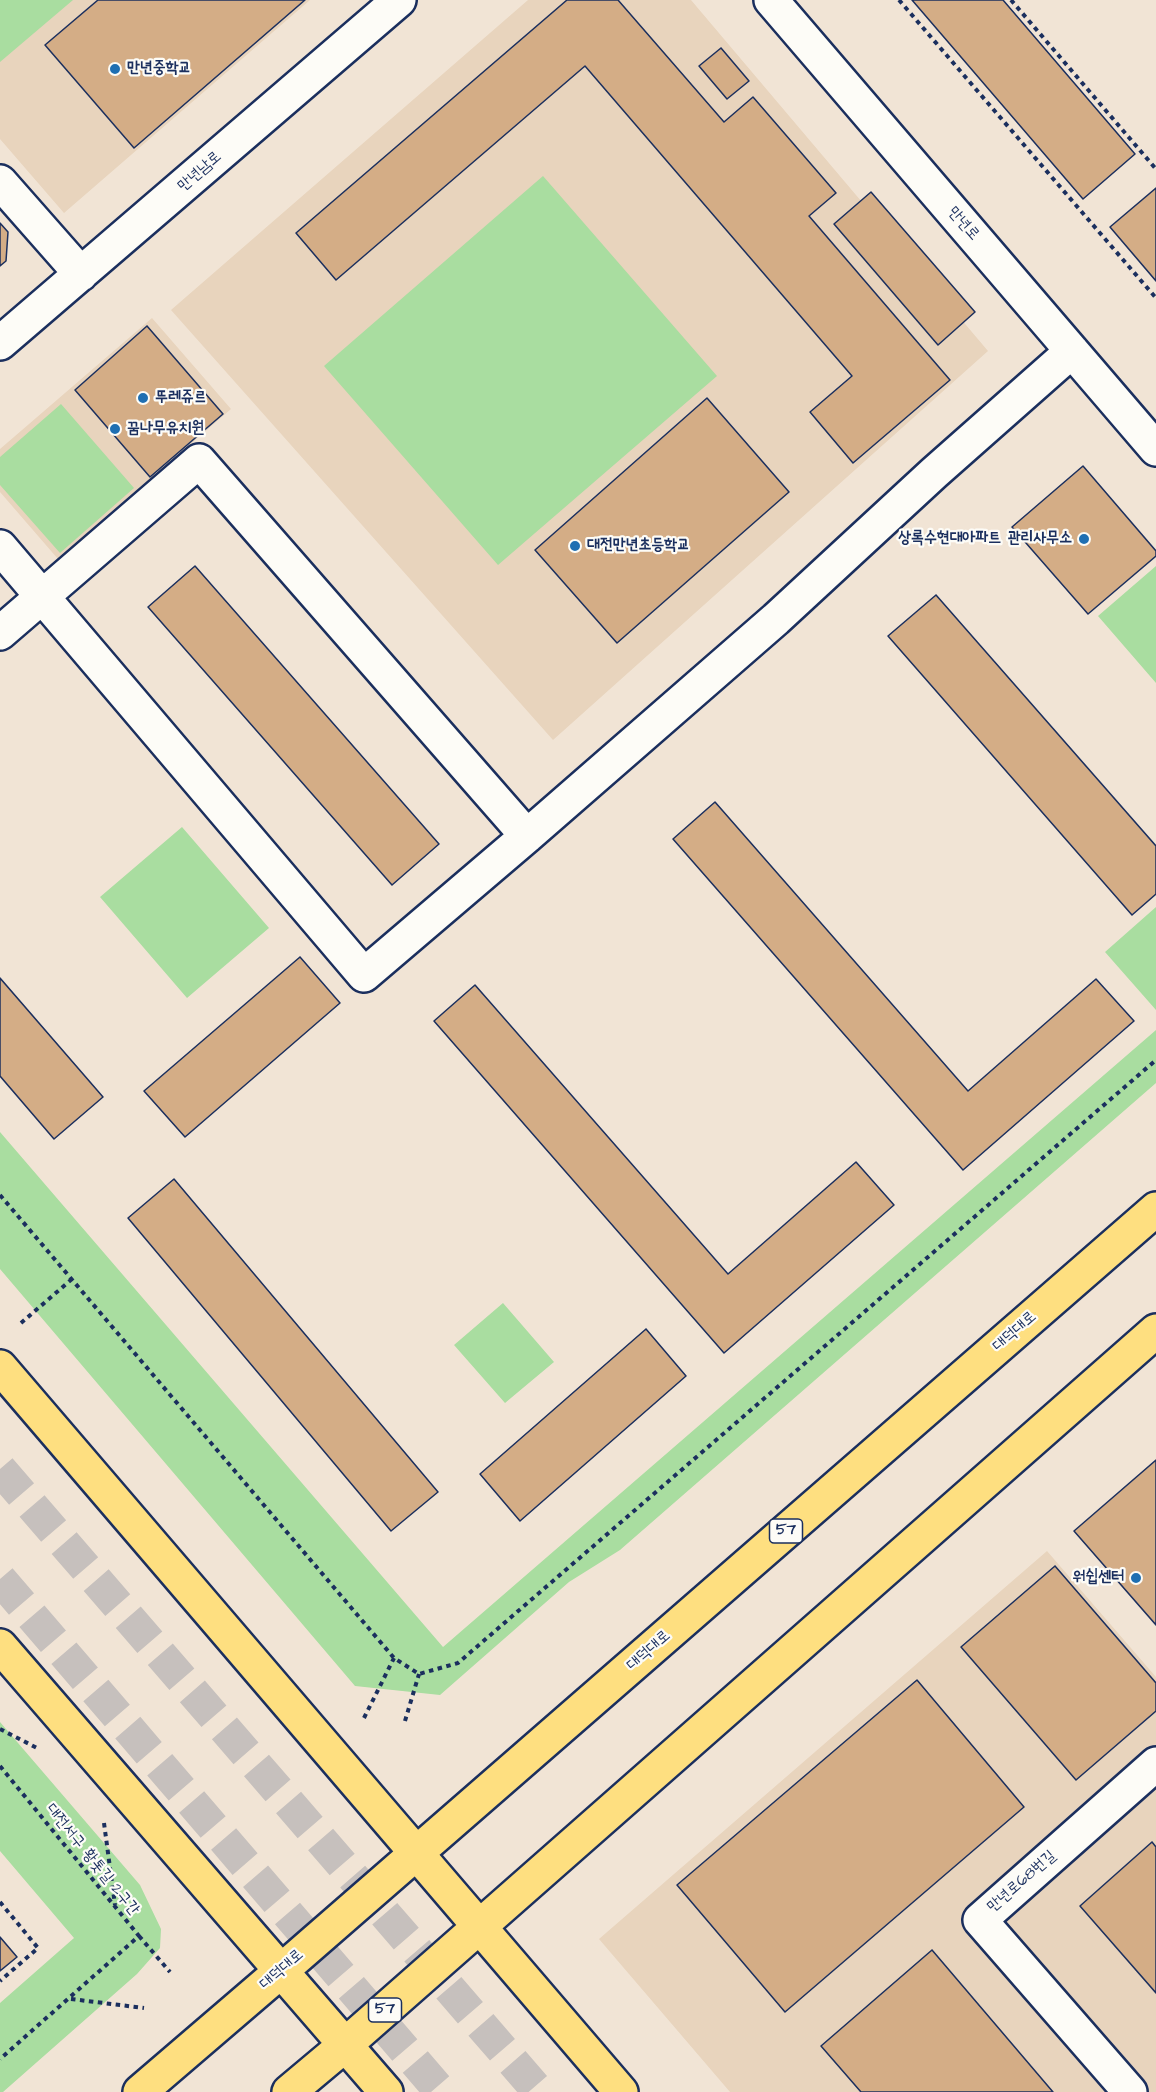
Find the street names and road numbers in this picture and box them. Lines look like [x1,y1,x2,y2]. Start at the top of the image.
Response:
street label: 만년남로 [174,148,226,196]
street label: 만년로 [943,203,983,245]
street label: 대덕대로 [989,1308,1041,1356]
road number: 57 [770,1519,802,1543]
street label: 대덕대로 [623,1627,675,1675]
street label: 대전서구 황톳길 2구간 [41,1800,143,1920]
street label: 만년로68번길 [984,1847,1060,1917]
street label: 대덕대로 [256,1946,308,1994]
road number: 57 [368,1998,402,2022]

